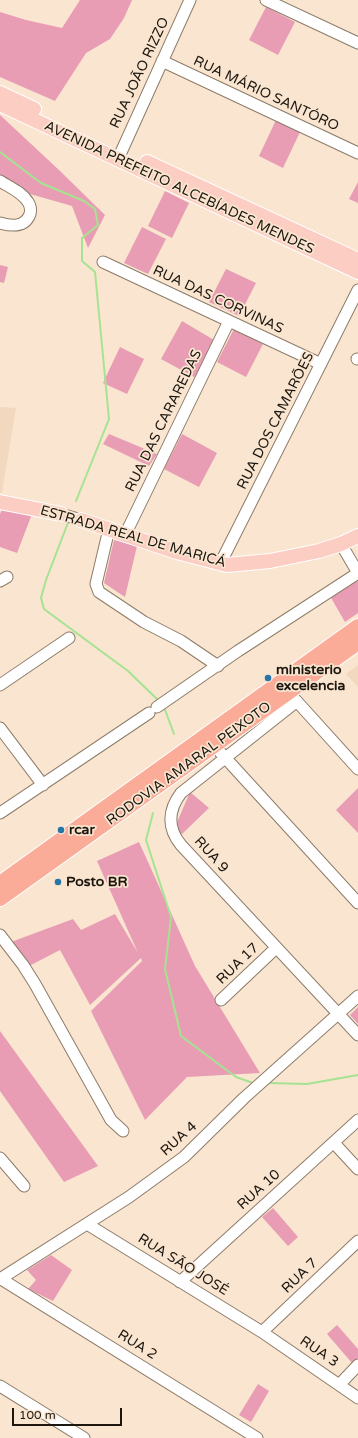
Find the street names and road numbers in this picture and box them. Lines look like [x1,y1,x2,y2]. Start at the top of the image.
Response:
street label: RUA JOÃO RIZZO [107,15,173,131]
street label: RUA MÁRIO SANTÓRO [191,53,341,135]
street label: AVENIDA PREFEITO ALCEBÍADES MENDES [41,118,317,258]
street label: RUA DAS CORVINAS [150,262,286,338]
street label: RUA DAS CARAREDAS [122,347,206,495]
street label: RUA DOS CAMARÕES [234,350,318,492]
street label: ESTRADA REAL DE MARICÁ [38,502,228,572]
street label: RODOVIA AMARAL PEIXOTO [103,699,275,829]
street label: RUA 9 [190,833,232,877]
street label: RUA 17 [213,940,263,988]
street label: RUA 4 [157,1118,201,1160]
street label: RUA 10 [234,1166,284,1214]
street label: RUA SÃO JOSÉ [135,1230,231,1300]
street label: RUA 7 [279,1255,321,1297]
street label: RUA 2 [114,1326,160,1364]
street label: RUA 3 [296,1333,342,1371]

